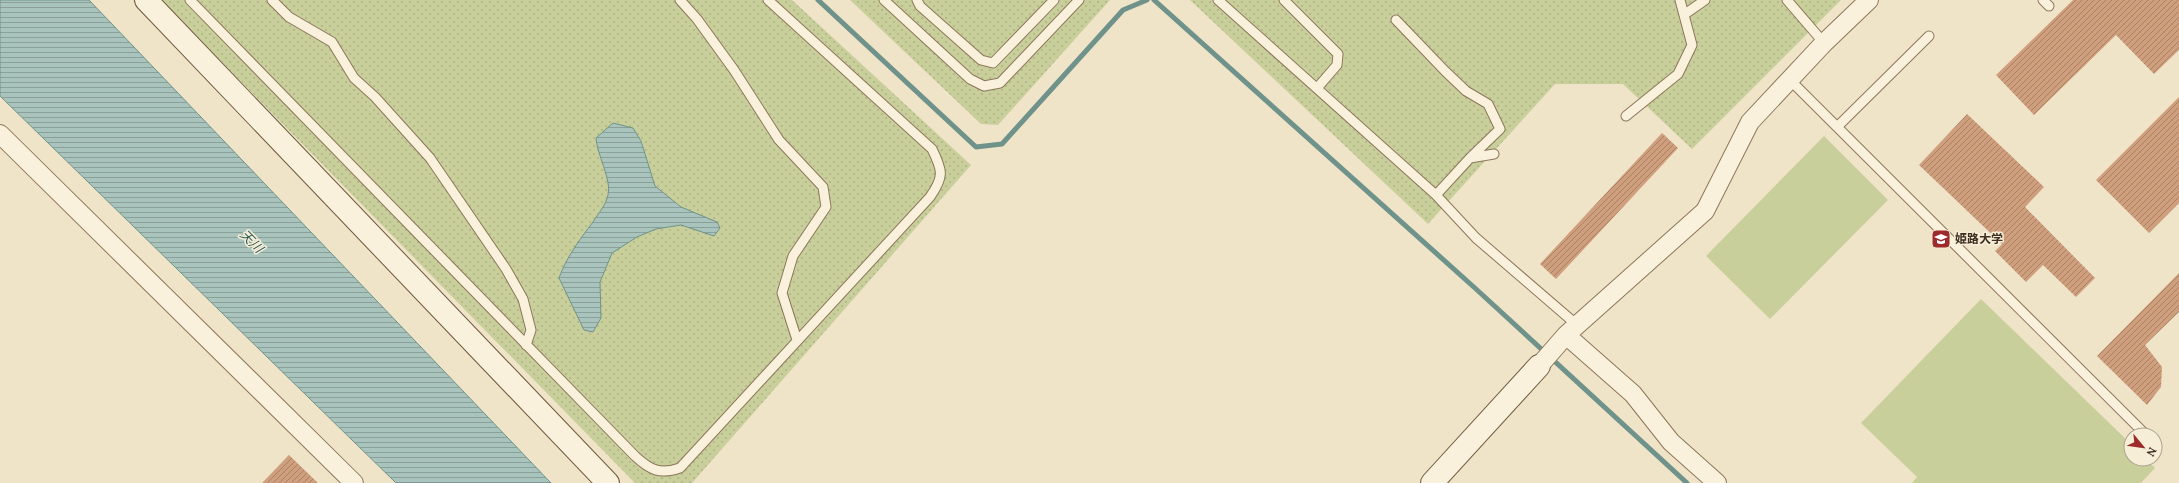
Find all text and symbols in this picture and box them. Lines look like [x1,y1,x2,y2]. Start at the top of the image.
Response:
water label: 天川 [236,226,268,258]
school or university icon: 姫路大学 [1930,228,1952,250]
place label: 姫路大学 [1955,231,2003,246]
north arrow [2123,427,2163,467]
text: N [2143,445,2160,459]

